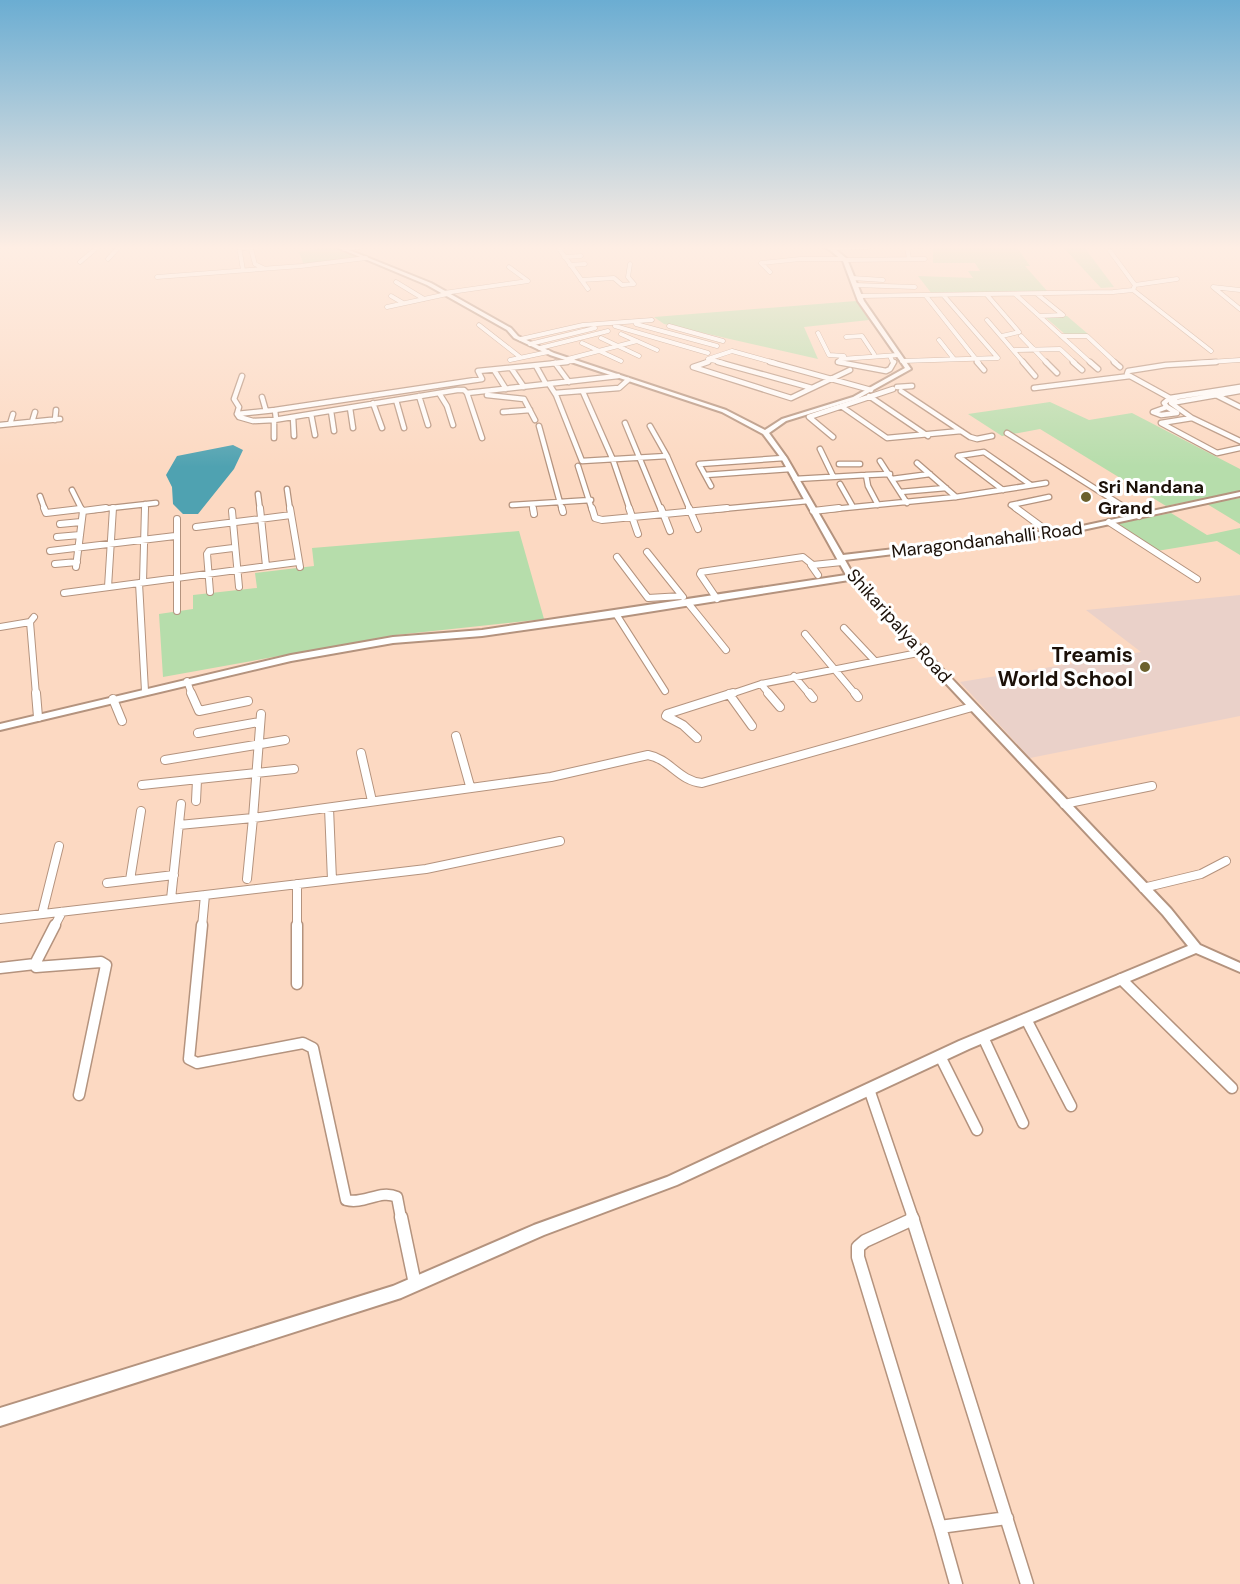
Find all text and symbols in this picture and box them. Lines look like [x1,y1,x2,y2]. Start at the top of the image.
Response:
place label: Sri Nandana Grand [1098,475,1204,520]
marker: Sri Nandana Grand [1079,490,1093,504]
street label: Maragondanahalli Road [890,516,1084,564]
street label: Shikaripalya Road [841,564,957,688]
place label: Treamis World School [997,641,1133,693]
marker: Treamis World School [1138,660,1152,674]

